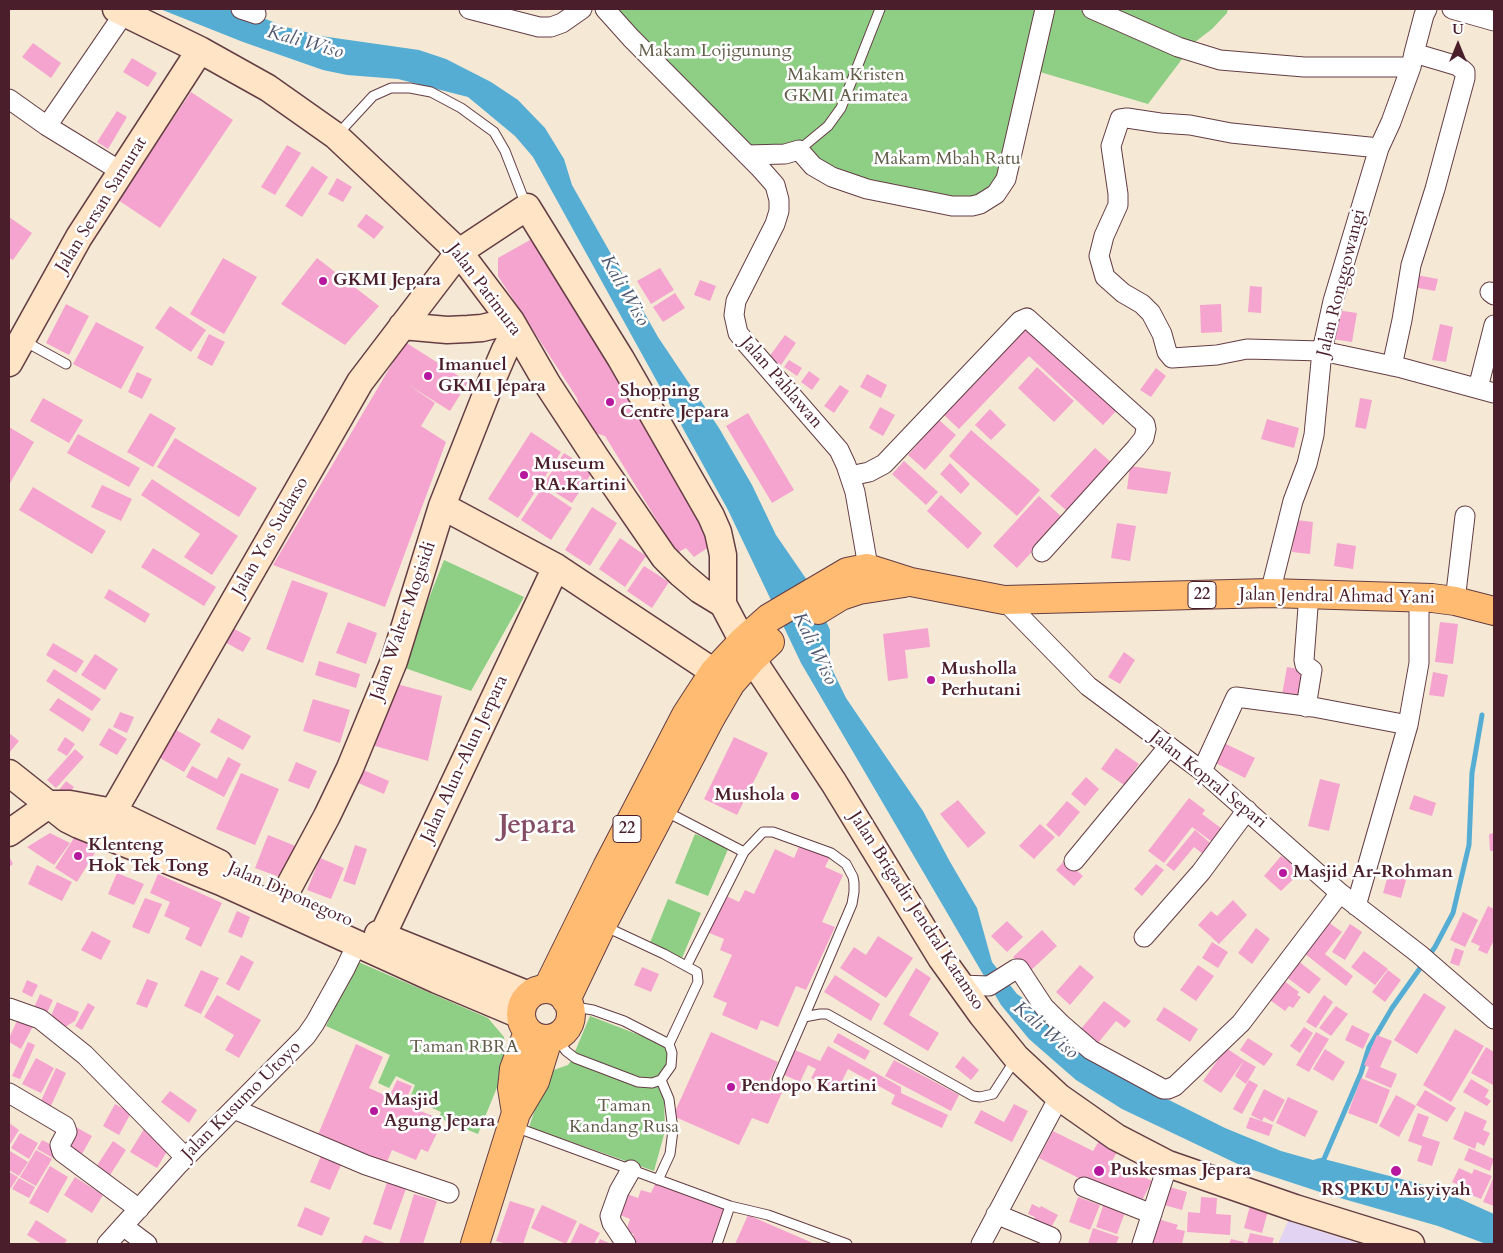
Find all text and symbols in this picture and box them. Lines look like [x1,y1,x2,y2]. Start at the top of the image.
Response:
north arrow [1433,20,1483,70]
text: U [1452,20,1464,39]
water label: Kali Wiso [264,21,346,65]
park label: Makam Lojigunung [638,41,792,63]
park label: Makam Kristen GKMI Arimatea [784,65,908,108]
street label: Jalan Sersan Samurat [52,133,152,277]
park label: Makam Mbah Ratu [873,149,1021,171]
street label: Jalan Ronggowangi [1313,207,1371,359]
street label: Jalan Patimura [442,240,526,340]
water label: Kali Wiso [595,251,653,331]
place label: GKMI Jepara [333,270,441,292]
marker: GKMI Jepara [317,275,329,287]
street label: Jalan Pahlawan [735,333,827,433]
place label: Imanuel GKMI Jepara [438,355,546,398]
marker: Imanuel GKMI Jepara [422,370,434,382]
place label: Shopping Centre Jepara [620,381,729,424]
marker: Shopping Centre Jepara [604,396,616,408]
place label: Museum RA.Kartini [534,454,626,496]
marker: Museum RA.Kartini [518,469,530,481]
street label: Jalan Yos Sudarso [228,474,314,600]
street label: Jalan Walter Mogisidi [367,539,441,703]
road number: 22 [1188,582,1216,608]
street label: Jalan Jendral Ahmad Yani [1239,584,1435,610]
water label: Kali Wiso [787,609,841,689]
place label: Musholla Perhutani [941,659,1021,702]
street label: Jalan Alun-Alun Jerpara [417,672,513,846]
marker: Musholla Perhutani [925,674,937,686]
street label: Jalan Kopral Separi [1145,726,1271,834]
place label: Mushola [714,785,785,807]
marker: Mushola [789,790,801,802]
street label: Jalan Brigadir Jendral Katamso [844,808,988,1014]
district label: Jepara [498,810,576,844]
road number: 22 [613,816,641,842]
place label: Klenteng Hok Tek Tong [88,835,208,878]
marker: Klenteng Hok Tek Tong [72,850,84,862]
street label: Jalan Diponegoro [224,858,356,932]
place label: Masjid Ar-Rohman [1293,862,1453,884]
marker: Masjid Ar-Rohman [1277,867,1289,879]
water label: Kali Wiso [1008,997,1082,1065]
street label: Jalan Kusumo Utoyo [178,1037,306,1165]
park label: Taman RBRA [409,1037,519,1059]
place label: Pendopo Kartini [741,1076,877,1098]
marker: Pendopo Kartini [725,1081,737,1093]
place label: Masjid Agung Jepara [384,1090,496,1132]
park label: Taman Kandang Rusa [569,1096,679,1138]
marker: Masjid Agung Jepara [368,1105,380,1117]
place label: Puskesmas Jepara [1110,1160,1251,1182]
marker: Puskesmas Jepara [1092,1164,1106,1178]
marker: RS PKU 'Aisyiyah [1389,1164,1403,1178]
place label: RS PKU 'Aisyiyah [1321,1180,1471,1202]

